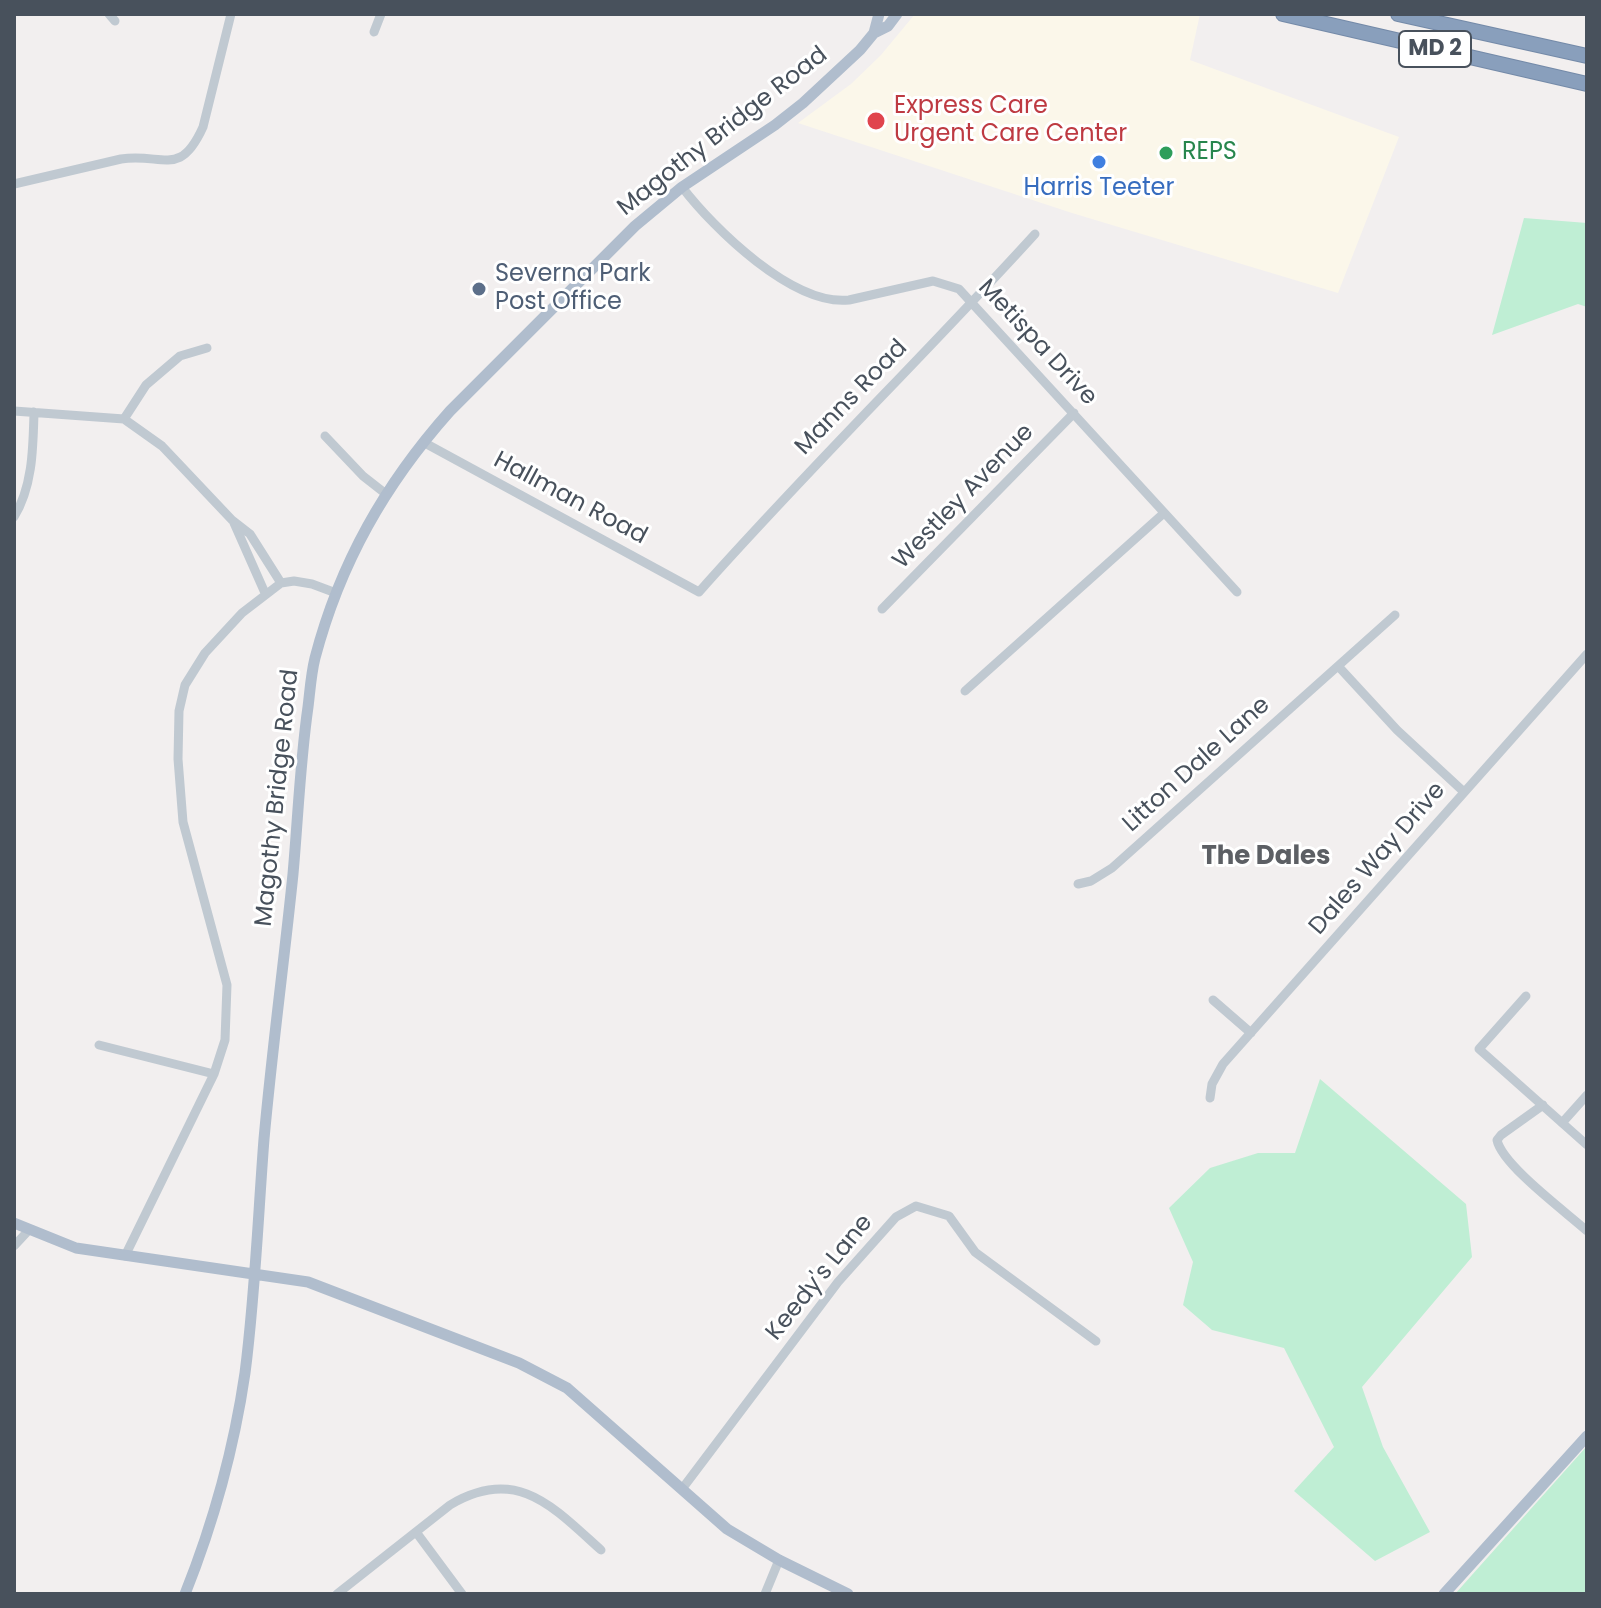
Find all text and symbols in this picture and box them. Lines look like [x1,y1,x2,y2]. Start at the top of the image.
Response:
road number: MD 2 [1399,31,1471,67]
street label: Magothy Bridge Road [612,41,834,223]
place label: Express Care Urgent Care Center [894,93,1127,149]
marker: Express Care Urgent Care Center [865,110,887,132]
place label: REPS [1182,139,1237,167]
marker: REPS [1157,144,1175,162]
marker: Harris Teeter [1090,153,1108,171]
place label: Harris Teeter [1024,175,1174,203]
place label: Severna Park Post Office [495,261,651,317]
street label: Metispa Drive [971,274,1103,412]
marker: Severna Park Post Office [470,280,488,298]
street label: Manns Road [790,334,914,462]
street label: Westley Avenue [888,419,1040,575]
street label: Hallman Road [488,446,652,552]
street label: Magothy Bridge Road [250,668,306,928]
street label: Litton Dale Lane [1117,691,1277,839]
street label: Dales Way Drive [1304,777,1452,941]
district label: The Dales [1201,841,1331,873]
street label: Keedy's Lane [761,1209,879,1347]

